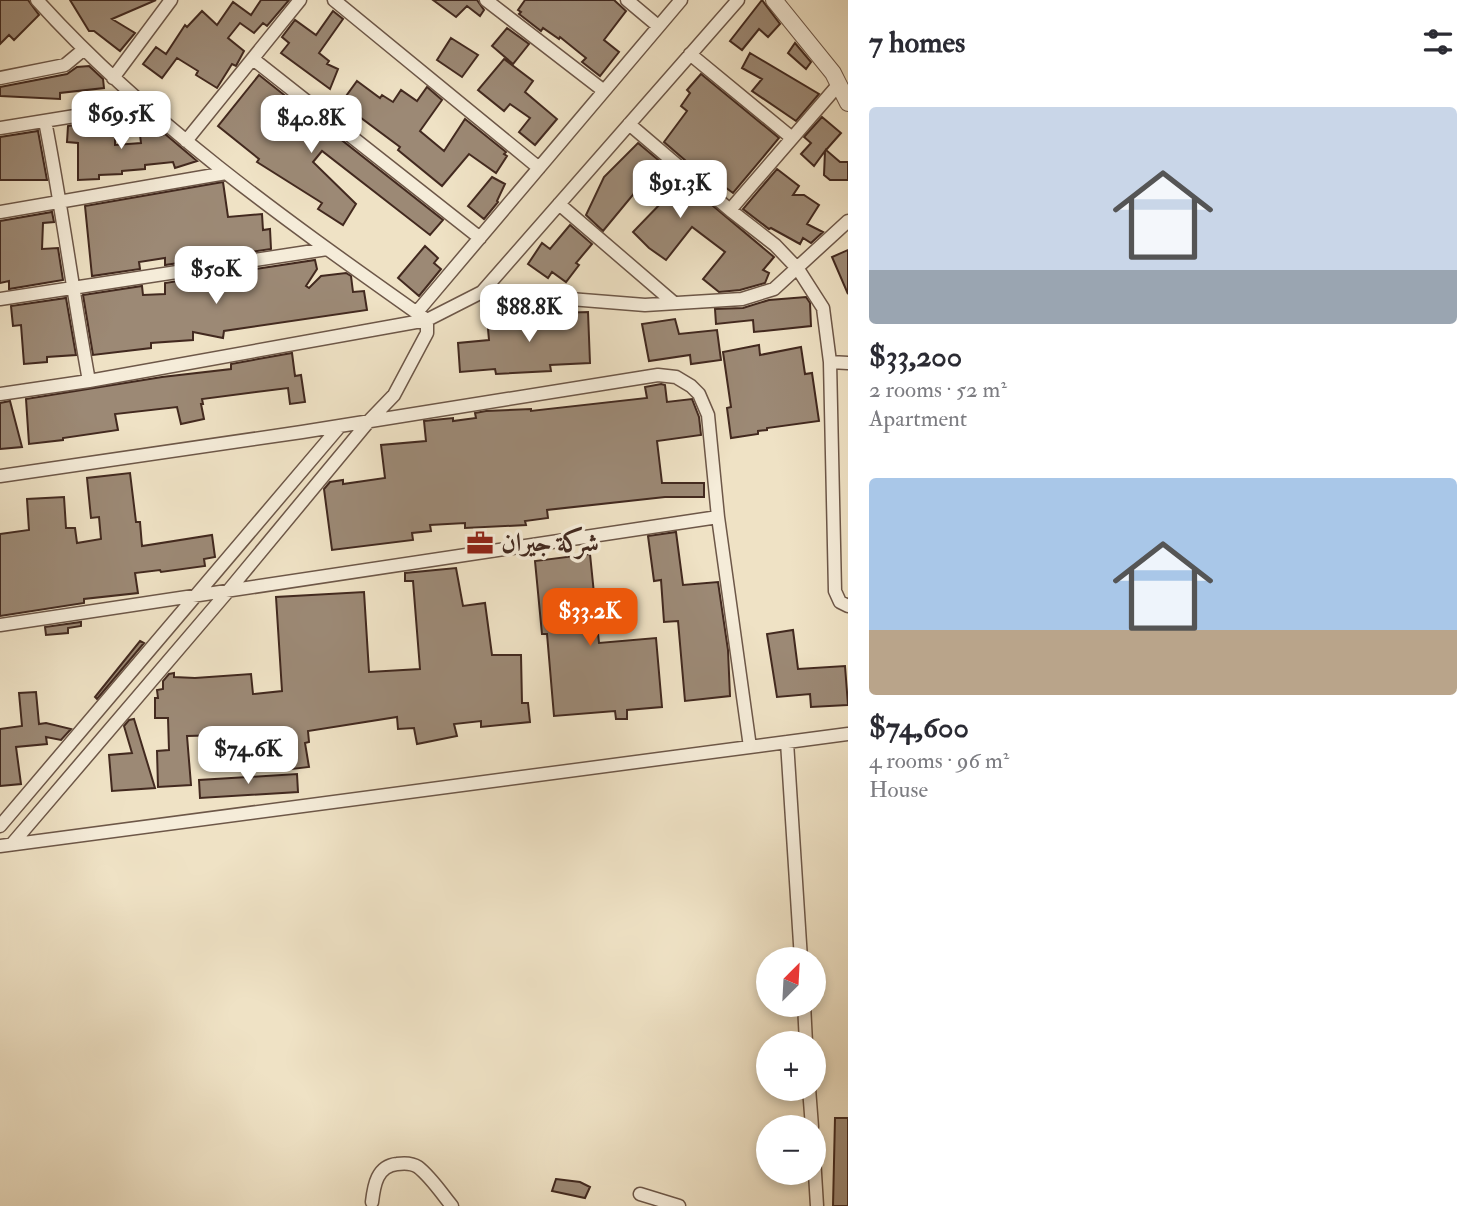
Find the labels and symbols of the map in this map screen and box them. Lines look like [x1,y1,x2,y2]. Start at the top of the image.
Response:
pin: $69.5K [64,92,178,151]
pin: $40.8K [254,96,368,155]
pin: $91.3K [623,160,737,220]
pin: $50K [175,246,257,306]
pin: $88.8K [472,284,586,344]
place label: شركة جيران [501,526,599,560]
office icon: شركة جيران [465,528,495,558]
pin: $33.2K [533,588,647,648]
pin: $74.6K [191,726,305,786]
north arrow [756,947,826,1017]

